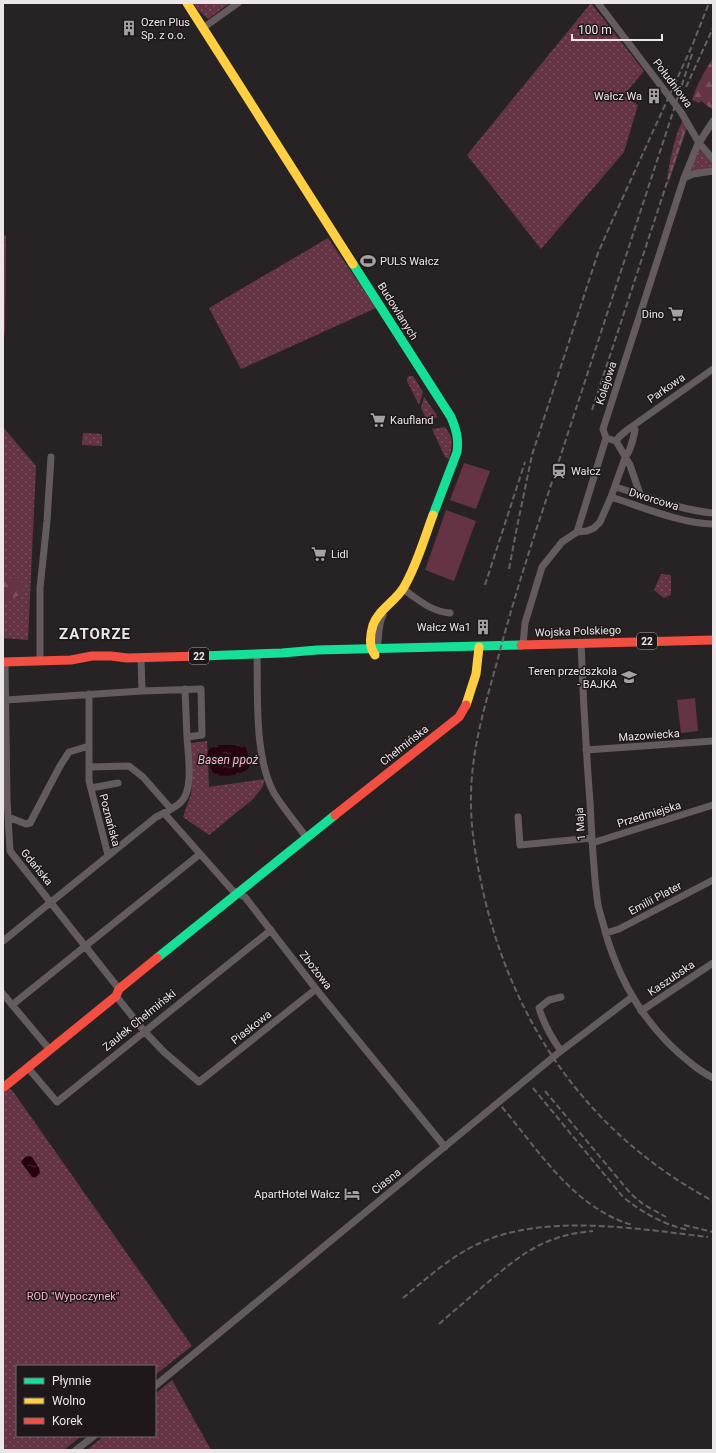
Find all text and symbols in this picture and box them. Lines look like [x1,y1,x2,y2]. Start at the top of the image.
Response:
place label: Ozen Plus Sp. z o.o. [141,16,190,42]
scale bar [572,16,662,42]
building icon: Ozen Plus Sp. z o.o. [120,19,138,37]
text: 100 m [578,23,612,37]
street label: Południowa [650,56,695,110]
building icon: Wałcz Wa [645,87,663,105]
place label: Wałcz Wa [594,90,642,103]
sports icon: PULS Wałcz [359,252,377,270]
place label: PULS Wałcz [380,255,440,268]
street label: Budowlanych [375,280,420,342]
supermarket icon: Dino [667,305,685,323]
place label: Dino [642,308,664,321]
street label: Kolejowa [593,360,620,406]
street label: Parkowa [645,371,688,406]
supermarket icon: Kaufland [369,411,387,429]
place label: Kaufland [390,414,433,427]
station icon: Wałcz [550,462,568,480]
place label: Wałcz [571,465,601,478]
street label: Dworcowa [627,486,680,513]
supermarket icon: Lidl [310,545,328,563]
place label: Lidl [331,548,348,561]
building icon: Wałcz Wa1 [474,618,492,636]
place label: Wałcz Wa1 [417,621,471,634]
street label: Wojska Polskiego [535,623,621,640]
district label: ZATORZE [59,625,131,643]
road number: 22 [637,633,657,649]
road number: 22 [189,648,209,664]
place label: Teren przedszkola - BAJKA [528,665,618,691]
school or university icon: Teren przedszkola - BAJKA [620,668,638,686]
street label: Chełmińska [378,723,431,768]
street label: Mazowiecka [618,727,680,744]
water label: Basen ppoż [198,753,258,767]
street label: Poznańska [96,792,123,848]
street label: Przedmiejska [616,799,683,830]
street label: 1 Maja [573,807,588,841]
street label: Gdańska [18,847,55,888]
street label: Emilii Plater [627,879,684,918]
street label: Zbożowa [297,949,335,992]
street label: Kaszubska [645,958,697,999]
street label: Zaułek Chełmiński [100,987,178,1054]
street label: Piaskowa [229,1008,274,1047]
street label: Ciasna [369,1166,403,1197]
hotel icon: ApartHotel Wałcz [343,1185,361,1203]
place label: ApartHotel Wałcz [254,1188,341,1201]
park label: ROD "Wypoczynek" [27,1290,119,1303]
legend [16,1365,156,1437]
text: Płynnie [52,1374,91,1388]
text: Wolno [52,1394,86,1408]
text: Korek [52,1414,84,1428]

